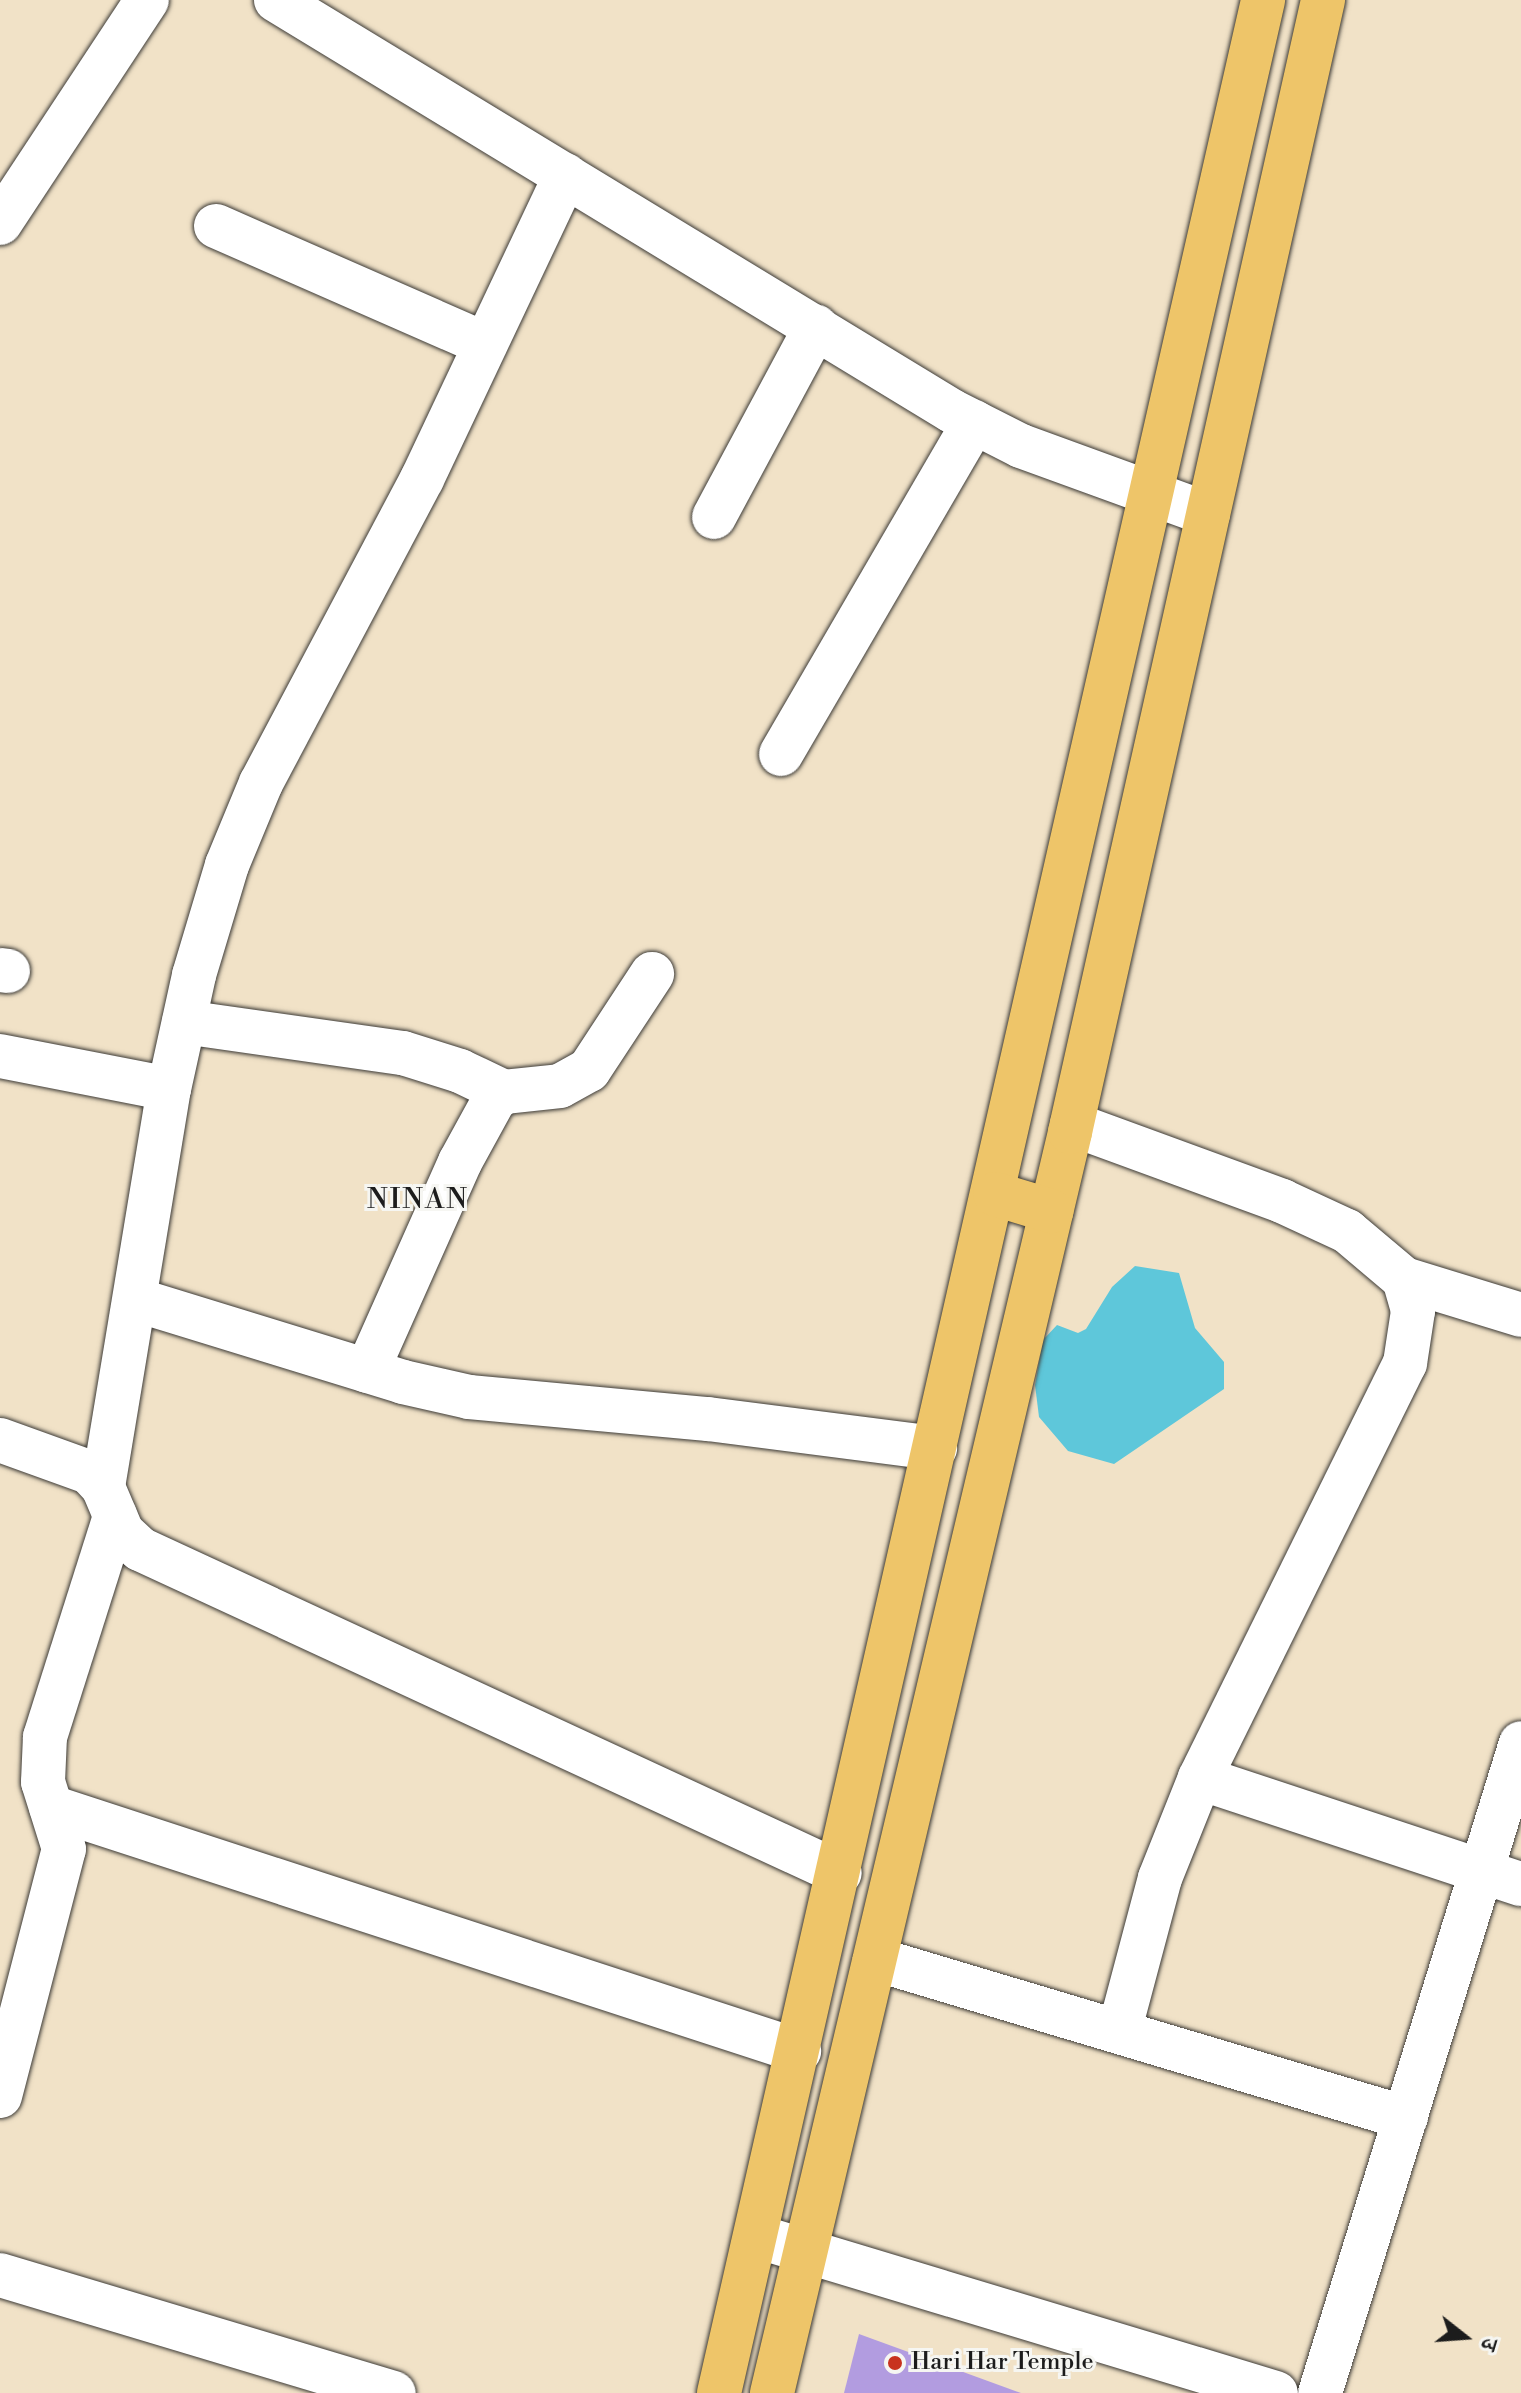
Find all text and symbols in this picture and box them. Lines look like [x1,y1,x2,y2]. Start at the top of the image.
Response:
district label: NINAN [367,1183,469,1217]
north arrow [1425,2297,1505,2377]
text: उ [1474,2335,1503,2353]
place label: Hari Har Temple [911,2349,1094,2377]
marker: Hari Har Temple [886,2354,904,2372]

